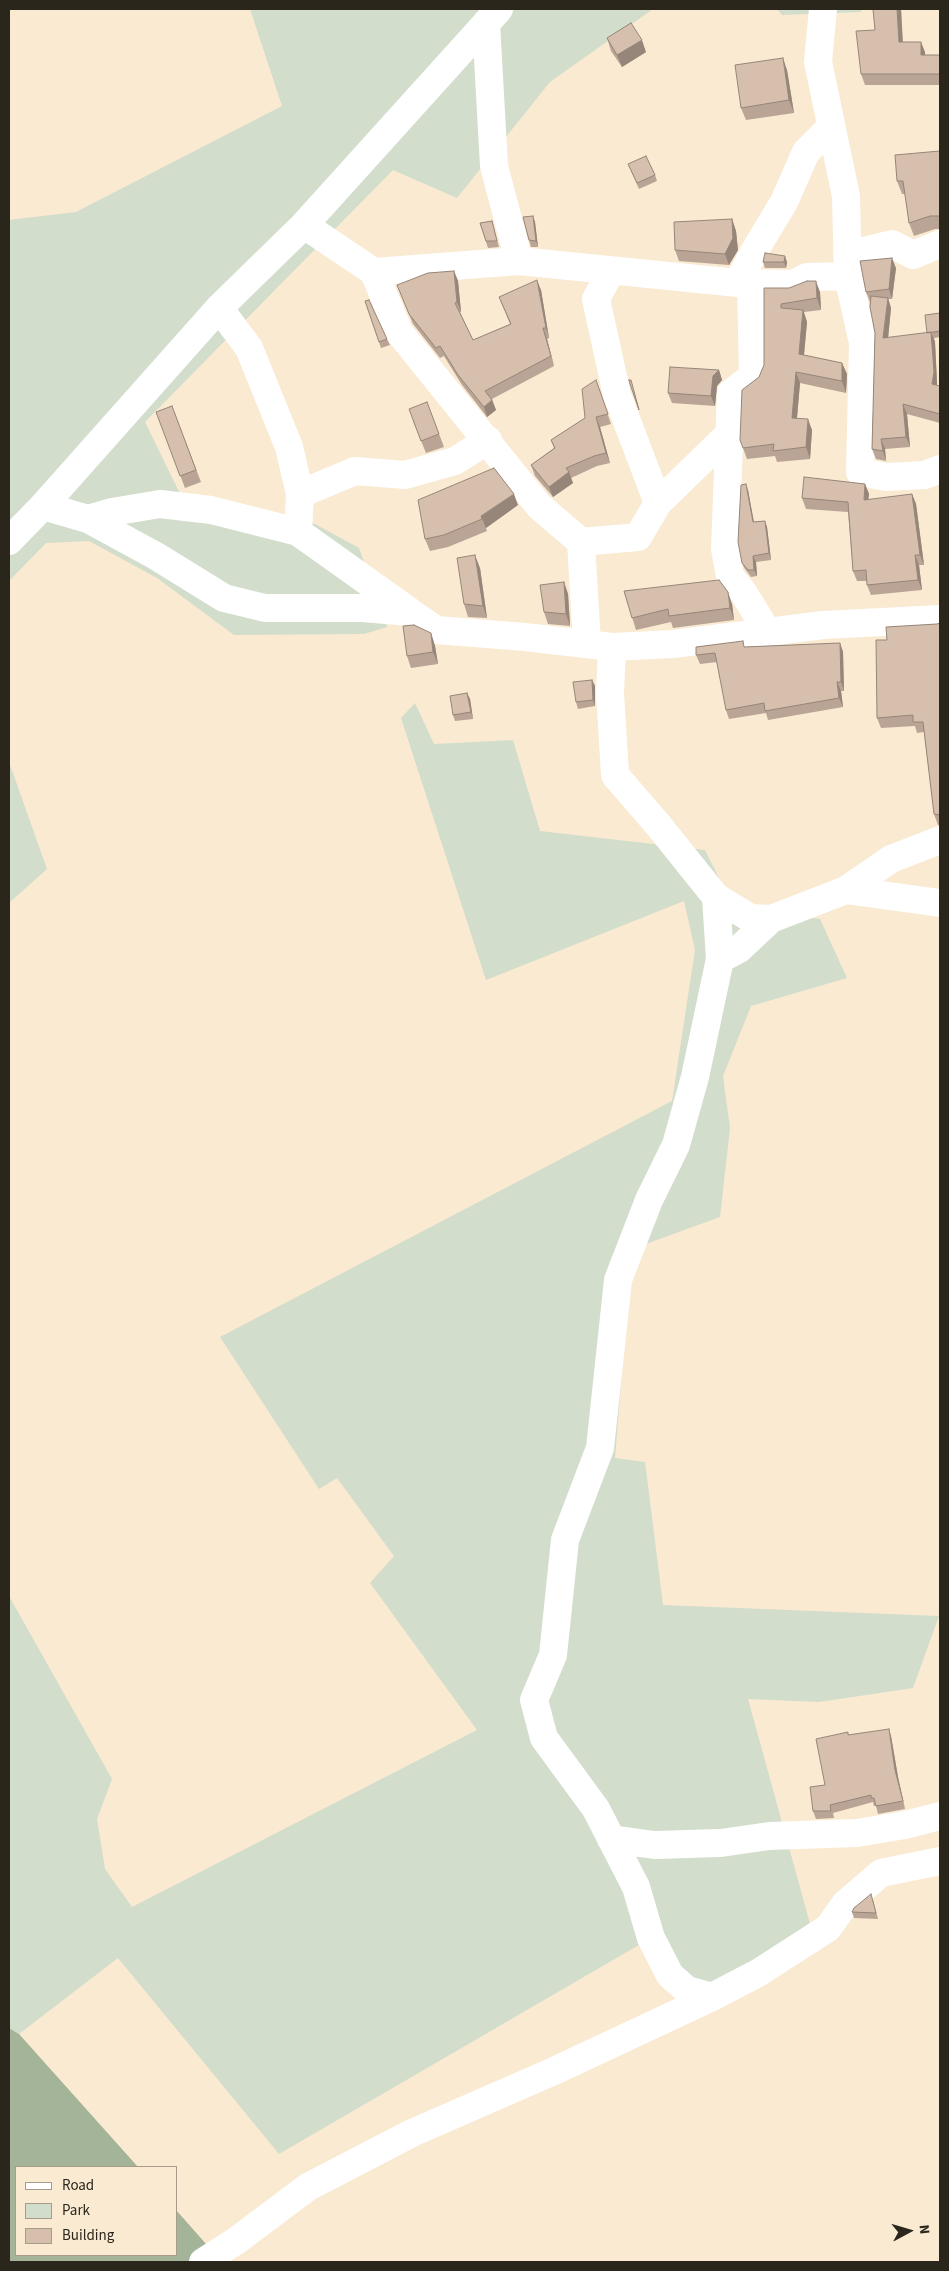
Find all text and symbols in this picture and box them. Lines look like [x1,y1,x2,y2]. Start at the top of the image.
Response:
legend [15,2166,178,2256]
text: Road [62,2175,94,2196]
text: Park [62,2200,90,2221]
north arrow [884,2206,934,2256]
text: N [913,2224,934,2235]
text: Building [62,2225,114,2246]

